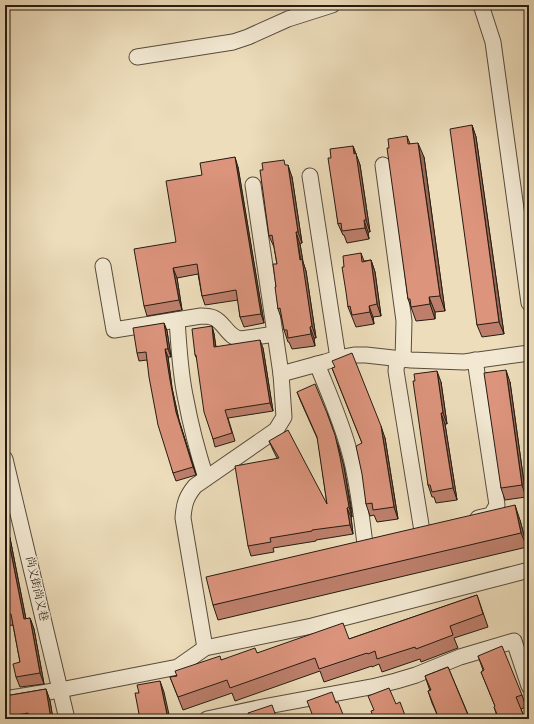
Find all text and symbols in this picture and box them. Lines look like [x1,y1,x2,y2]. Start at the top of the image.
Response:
street label: 尚义街尚义巷 [23,555,51,622]

